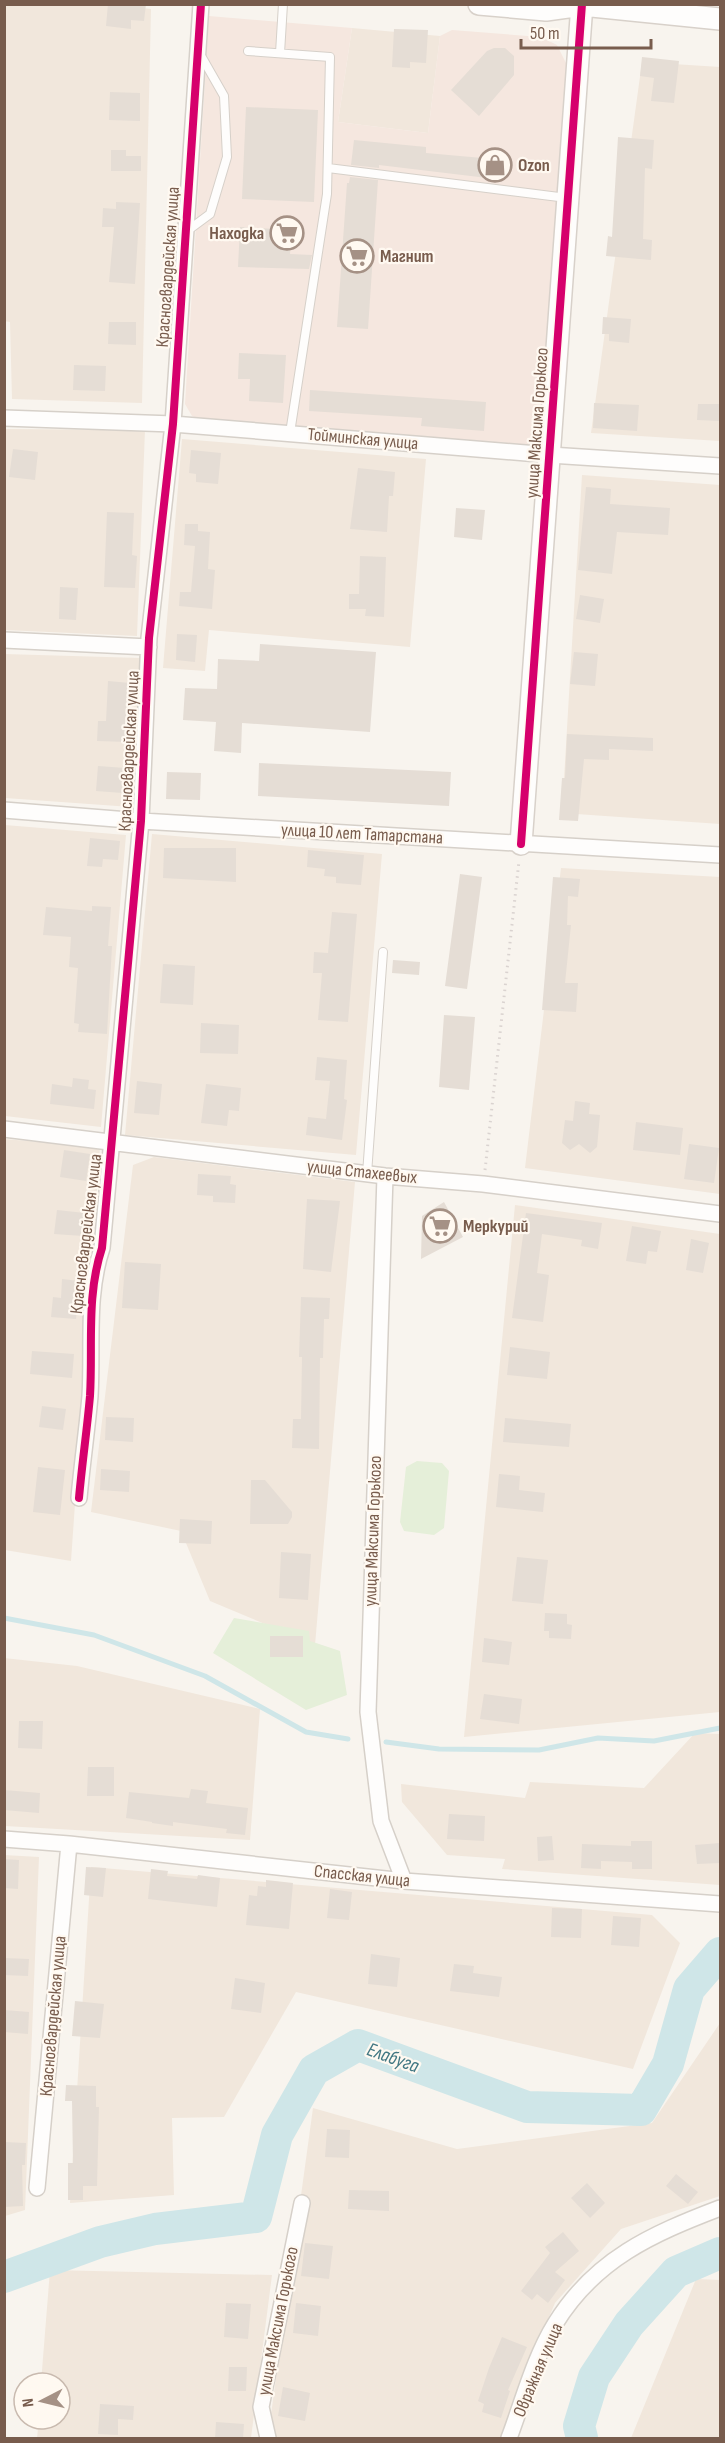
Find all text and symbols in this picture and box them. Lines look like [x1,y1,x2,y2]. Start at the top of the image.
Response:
scale bar [521,12,652,50]
text: 50 m [530,23,560,44]
shop icon: Ozon [477,147,513,183]
place label: Ozon [518,155,550,176]
street label: Красногвардейская улица [152,186,184,348]
supermarket icon: Находка [269,215,305,251]
place label: Находка [209,223,264,244]
supermarket icon: Магнит [339,238,375,274]
place label: Магнит [380,246,434,267]
street label: улица Максима Горького [521,347,553,499]
street label: Тойминская улица [307,424,419,454]
street label: Красногвардейская улица [114,670,144,832]
street label: улица 10 лет Татарстана [280,819,444,849]
street label: Красногвардейская улица [66,1153,106,1315]
street label: улица Стахеевых [306,1156,418,1188]
supermarket icon: Меркурий [422,1208,458,1244]
place label: Меркурий [463,1216,529,1237]
street label: улица Максима Горького [360,1455,386,1607]
street label: Спасская улица [313,1861,411,1891]
street label: Красногвардейская улица [36,1935,70,2097]
water label: Елабуга [364,2038,422,2078]
street label: улица Максима Горького [253,2245,303,2397]
street label: Овражная улица [509,2320,567,2420]
north arrow [12,2371,72,2431]
text: N [19,2397,39,2408]

